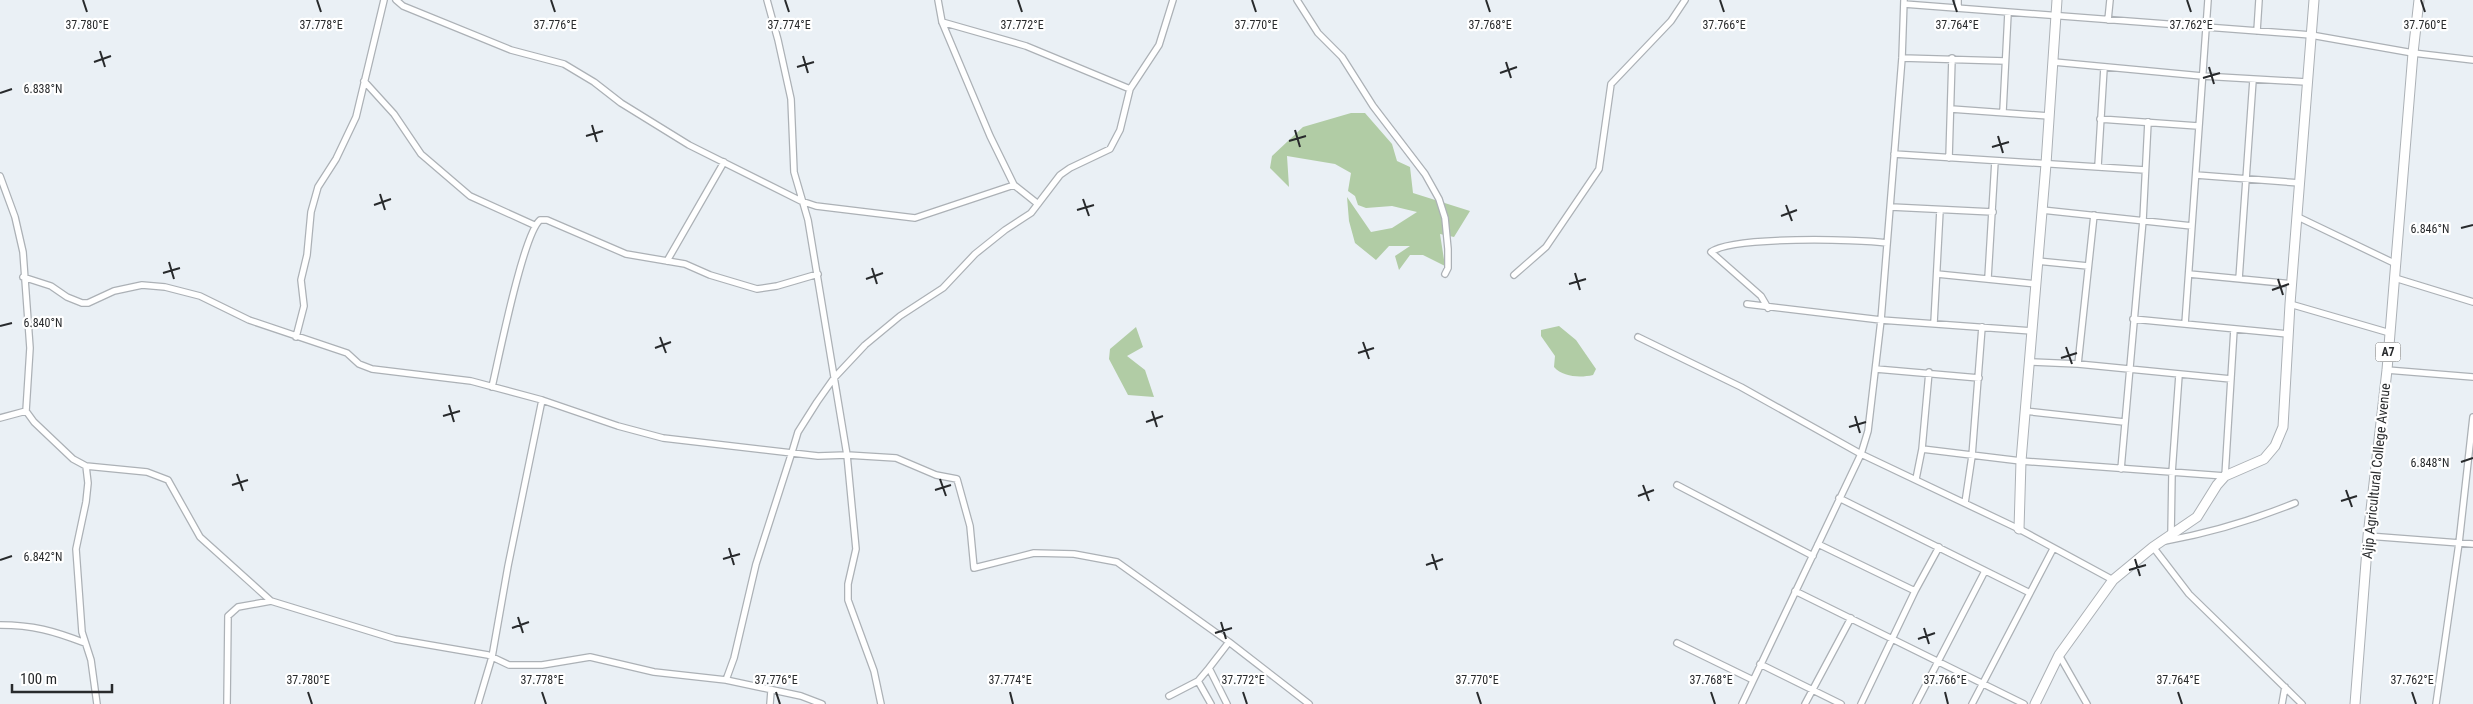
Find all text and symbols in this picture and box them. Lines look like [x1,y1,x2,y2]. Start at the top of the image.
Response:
text: 37.780°E [65,18,109,32]
text: 37.778°E [299,18,343,32]
text: 37.776°E [533,18,577,32]
text: 37.774°E [767,18,811,32]
text: 37.772°E [1000,18,1044,32]
text: 37.770°E [1234,18,1278,32]
text: 37.768°E [1468,18,1512,32]
text: 37.766°E [1702,18,1746,32]
text: 37.764°E [1935,18,1979,32]
text: 37.762°E [2169,18,2213,32]
text: 37.760°E [2403,18,2447,32]
text: 6.838°N [24,82,62,96]
text: 6.846°N [2411,222,2449,236]
text: 6.840°N [24,316,62,330]
road number: A7 [2376,342,2400,362]
street label: Ajip Agricultural College Avenue [2359,382,2393,560]
text: 6.848°N [2411,456,2449,470]
text: 6.842°N [24,550,62,564]
scale bar [12,662,112,694]
text: 100 m [20,670,57,688]
text: 37.780°E [286,673,330,687]
text: 37.778°E [520,673,564,687]
text: 37.776°E [754,673,798,687]
text: 37.774°E [988,673,1032,687]
text: 37.772°E [1221,673,1265,687]
text: 37.770°E [1455,673,1499,687]
text: 37.768°E [1689,673,1733,687]
text: 37.766°E [1923,673,1967,687]
text: 37.764°E [2156,673,2200,687]
text: 37.762°E [2390,673,2434,687]

